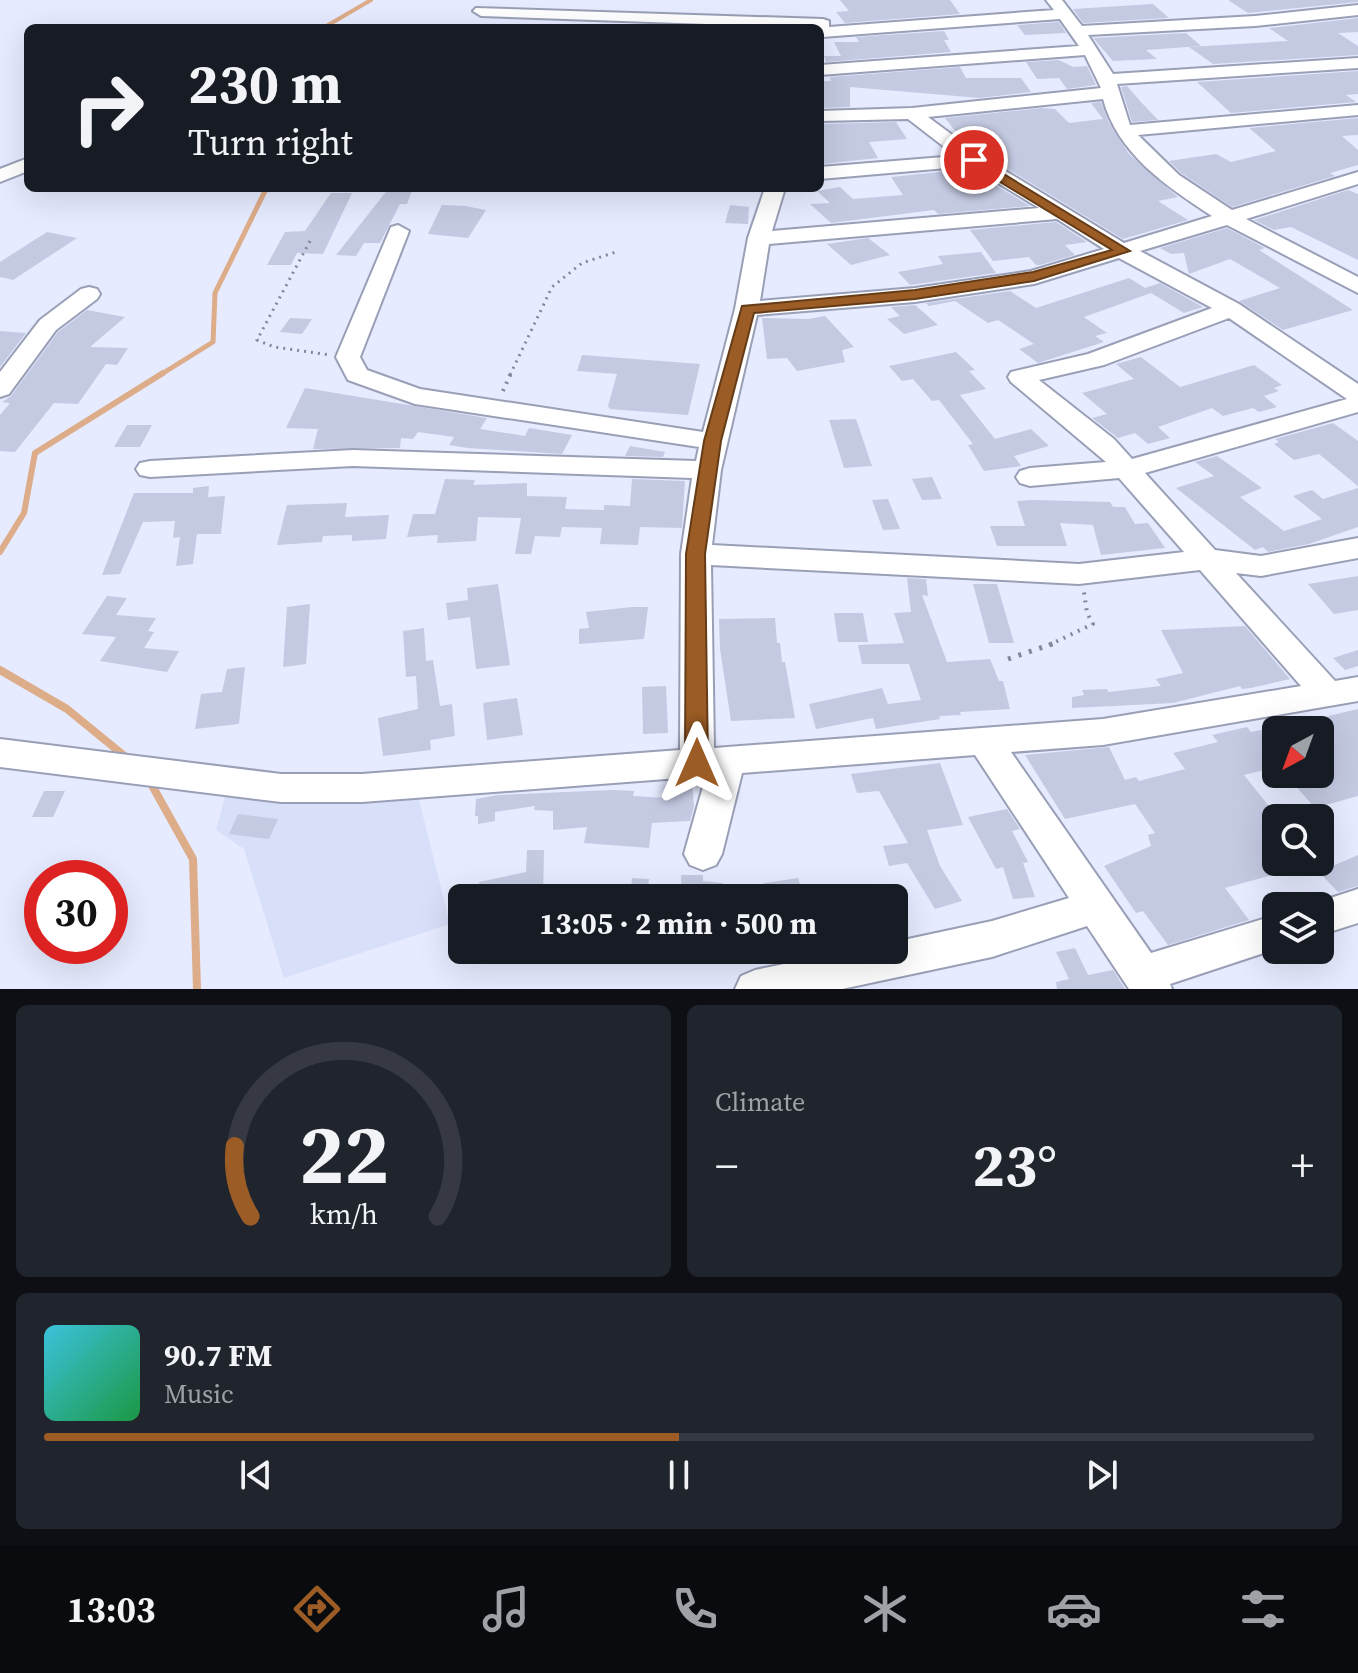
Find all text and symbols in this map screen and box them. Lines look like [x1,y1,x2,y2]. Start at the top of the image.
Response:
text: 230 m [188,45,342,122]
icon: right [56,56,160,160]
text: Turn right [188,118,353,167]
pin [940,126,1008,194]
icon: arrive [952,138,996,182]
north arrow [1262,716,1334,788]
map controls [1262,716,1334,964]
position arrow [655,721,739,805]
button: search [1262,804,1334,876]
speed limit sign: 30 [24,860,128,964]
button: layers [1262,892,1334,964]
text: 13:05 · 2 min · 500 m [539,903,817,944]
text: Climate [715,1084,805,1120]
text: 22 [298,1097,389,1211]
text: 23° [972,1124,1057,1206]
text: − [715,1135,738,1196]
text: + [1291,1135,1314,1196]
text: km/h [309,1194,378,1234]
text: 90.7 FM [164,1335,272,1376]
text: Music [164,1376,234,1412]
icon: previous [234,1453,278,1497]
icon: pause [657,1453,701,1497]
icon: next [1080,1453,1124,1497]
icon: directions [289,1581,345,1637]
icon: music [478,1581,534,1637]
icon: phone [667,1581,723,1637]
icon: climate [857,1581,913,1637]
icon: car [1046,1581,1102,1637]
icon: filters [1235,1581,1291,1637]
text: 13:03 [67,1585,156,1634]

